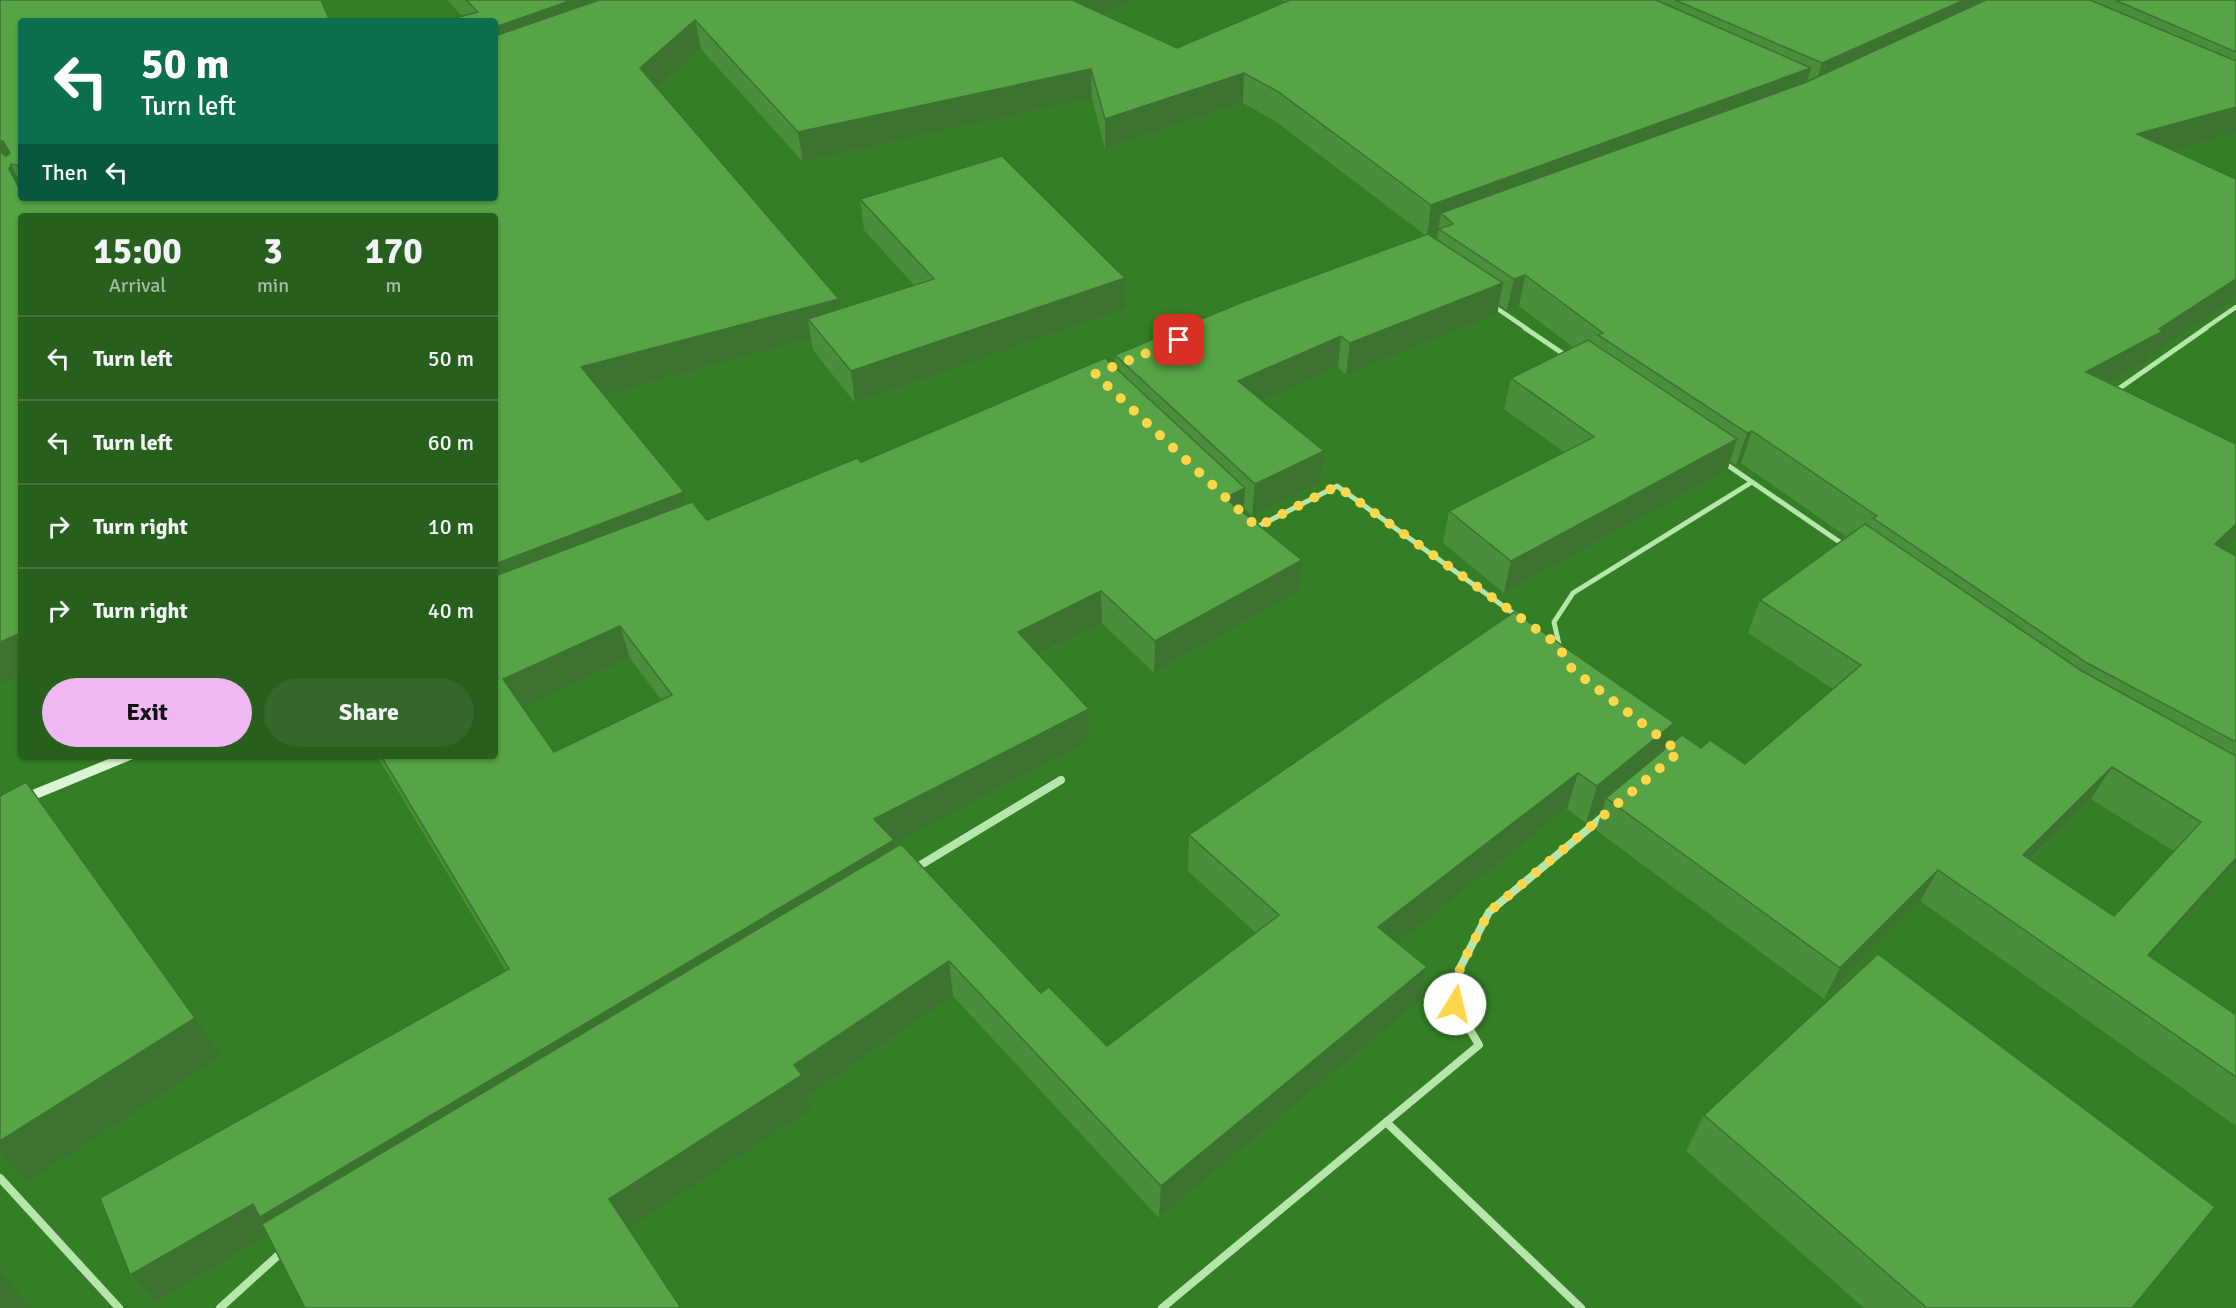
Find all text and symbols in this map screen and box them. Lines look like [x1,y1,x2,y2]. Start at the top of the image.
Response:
text: 50 m [141,39,230,90]
icon: left [42,42,120,120]
text: Turn left [141,90,236,123]
icon: left [100,156,133,189]
text: Then [42,159,88,186]
text: 15:00 [93,229,182,274]
text: 3 [263,229,283,274]
text: 170 [364,229,423,274]
text: Arrival [109,273,166,298]
text: min [257,273,289,298]
text: m [386,273,402,298]
pin [1153,314,1204,365]
icon: arrive [1162,323,1195,356]
icon: left [42,342,75,375]
text: Turn left [93,345,173,372]
text: 50 m [428,345,474,372]
icon: left [42,426,75,459]
text: Turn left [93,429,173,456]
text: 60 m [428,429,474,456]
icon: right [42,510,75,543]
text: Turn right [93,513,188,540]
text: 10 m [428,513,474,540]
icon: right [42,594,75,627]
text: Turn right [93,597,188,624]
text: 40 m [428,597,474,624]
button: Exit [42,678,252,747]
button: Share [264,678,474,747]
position arrow [1423,972,1487,1036]

